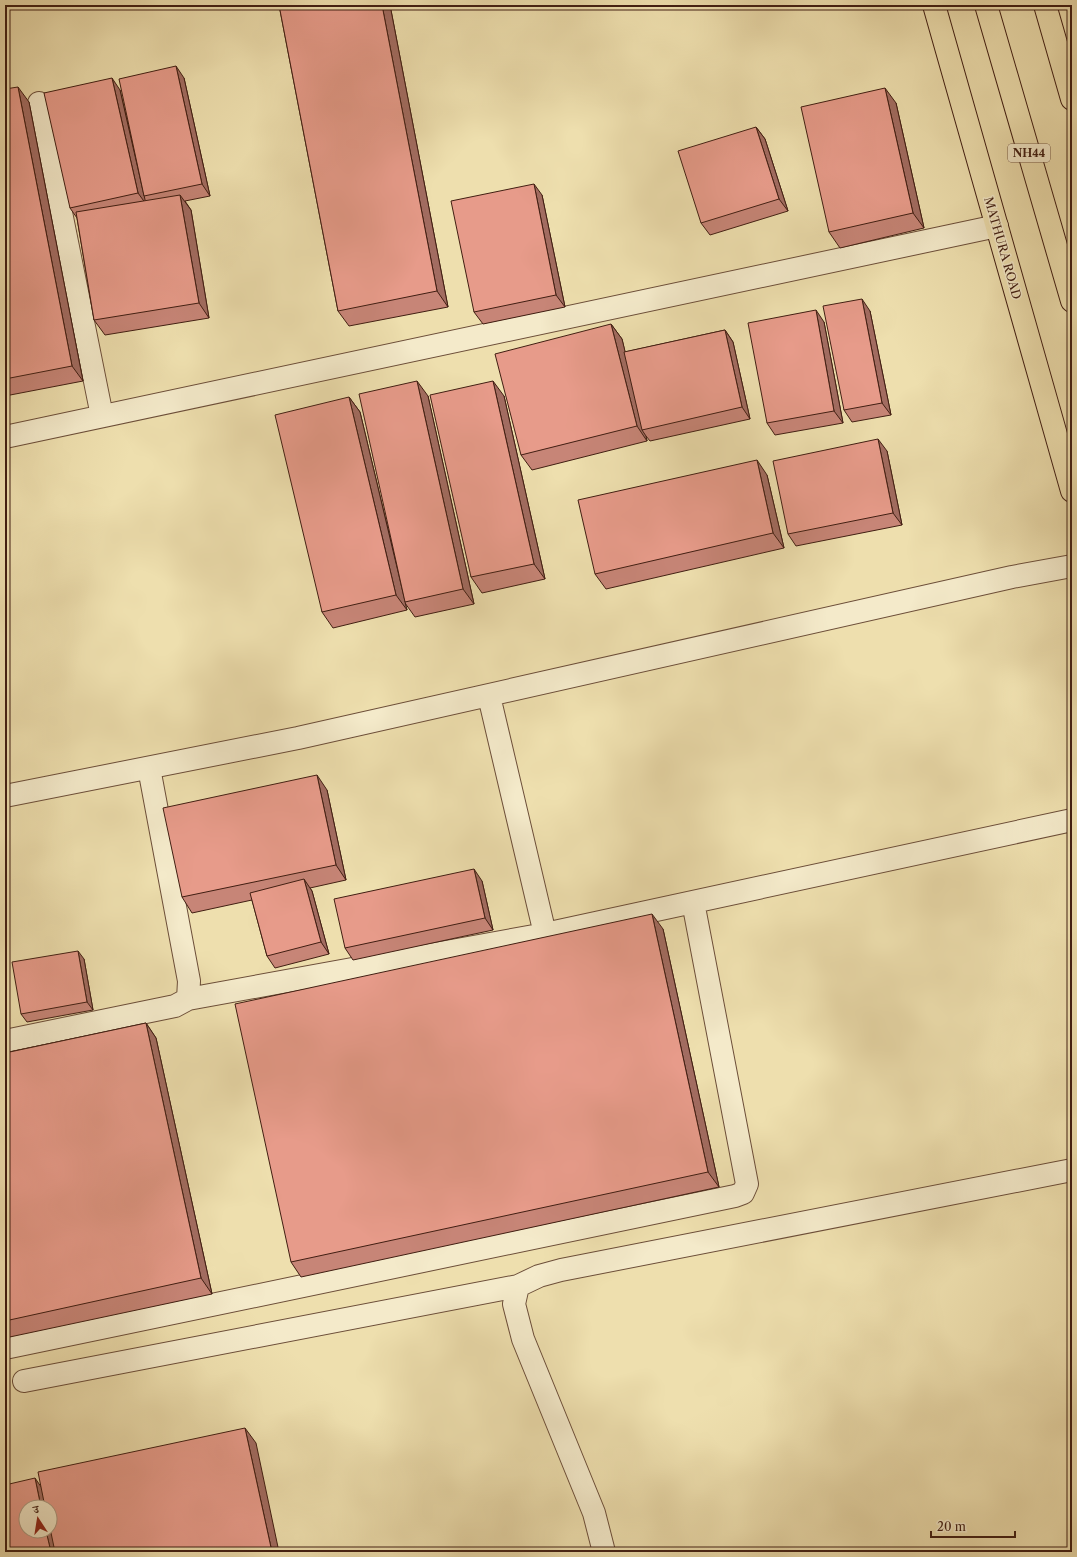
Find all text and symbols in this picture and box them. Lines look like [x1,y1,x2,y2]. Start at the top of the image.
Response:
road number: NH44 [1008,144,1050,162]
street label: MATHURA ROAD [981,195,1025,301]
north arrow [18,1499,58,1539]
text: उ [31,1501,41,1517]
scale bar [931,1513,1015,1539]
text: 20 m [937,1519,966,1534]

